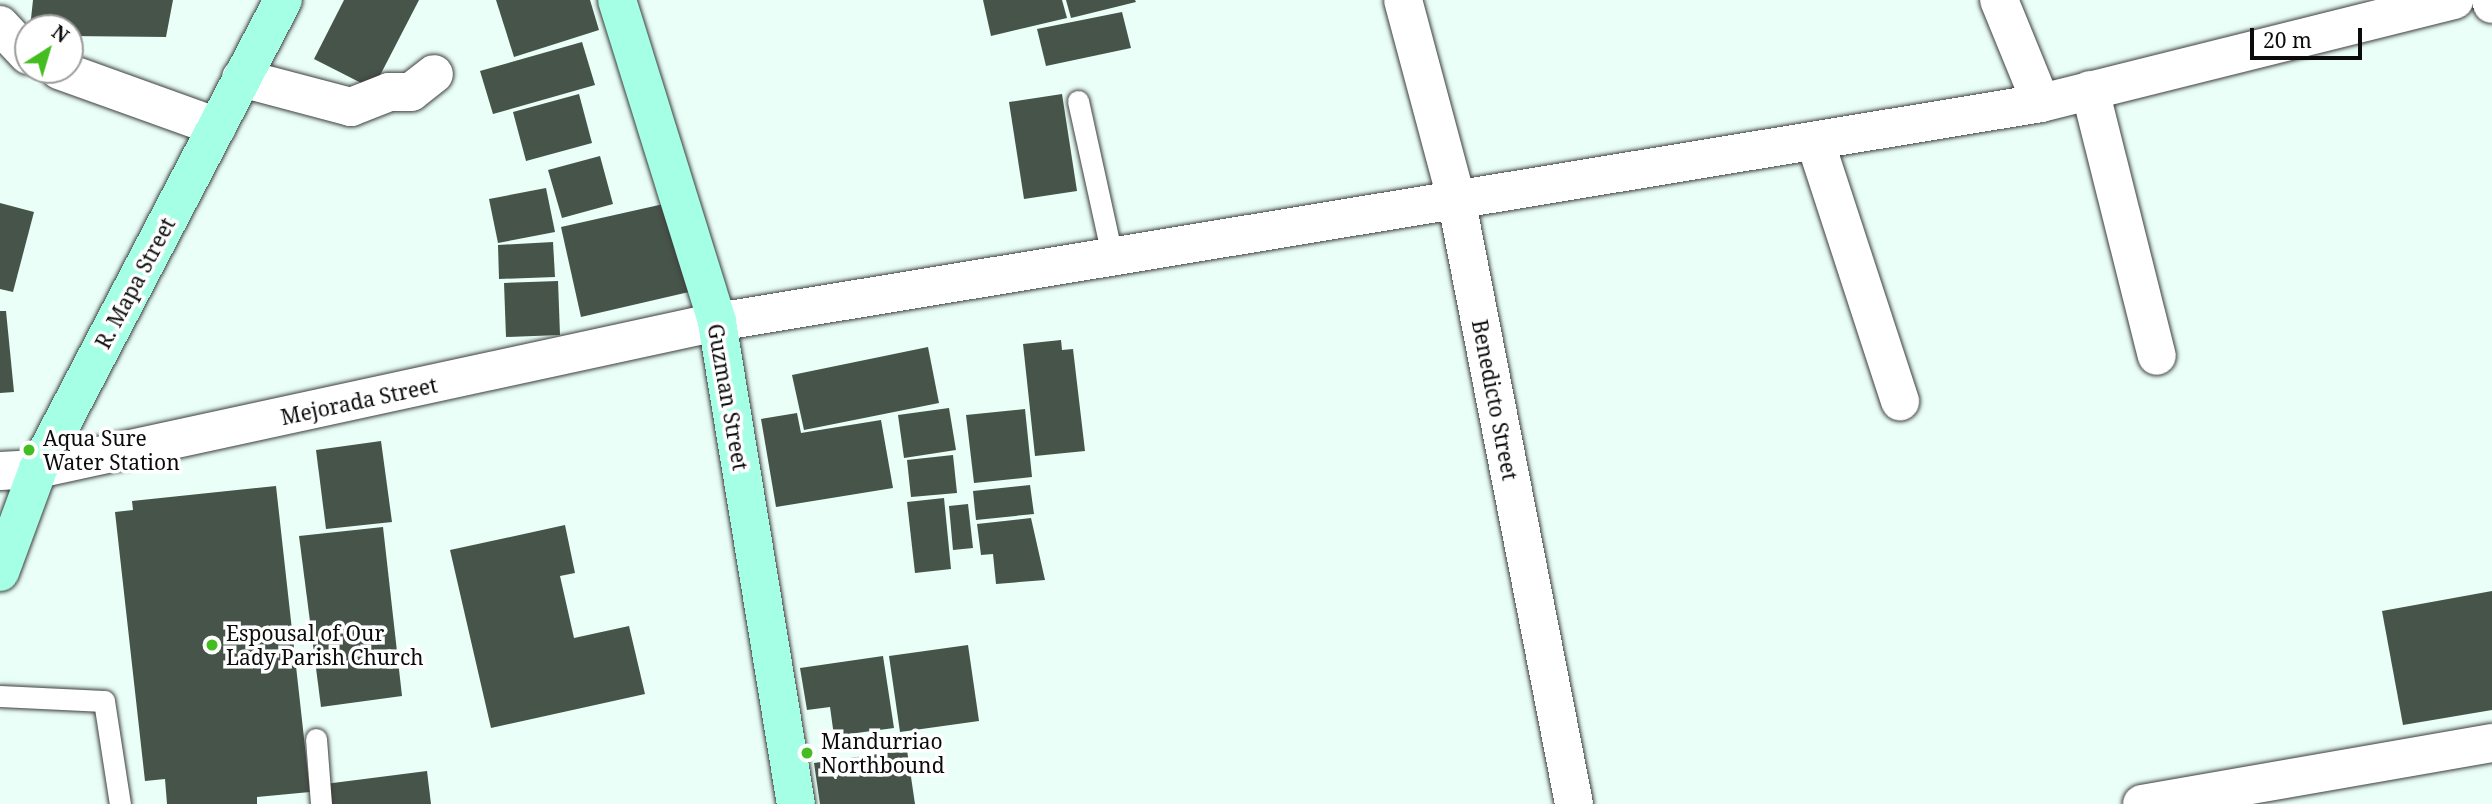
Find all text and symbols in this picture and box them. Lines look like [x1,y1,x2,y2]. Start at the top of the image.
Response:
north arrow [14,14,84,84]
scale bar [2254,14,2366,58]
text: N [47,19,74,49]
text: 20 m [2263,26,2312,54]
street label: R. Mapa Street [90,213,180,353]
street label: Benedicto Street [1467,317,1523,483]
street label: Guzman Street [703,322,753,472]
street label: Mejorada Street [278,372,440,430]
place label: Aqua Sure Water Station [43,425,180,475]
marker: Aqua Sure Water Station [21,442,37,458]
place label: Espousal of Our Lady Parish Church [226,620,424,670]
marker: Espousal of Our Lady Parish Church [204,637,220,653]
place label: Mandurriao Northbound [821,728,945,778]
marker: Mandurriao Northbound [799,745,815,761]

